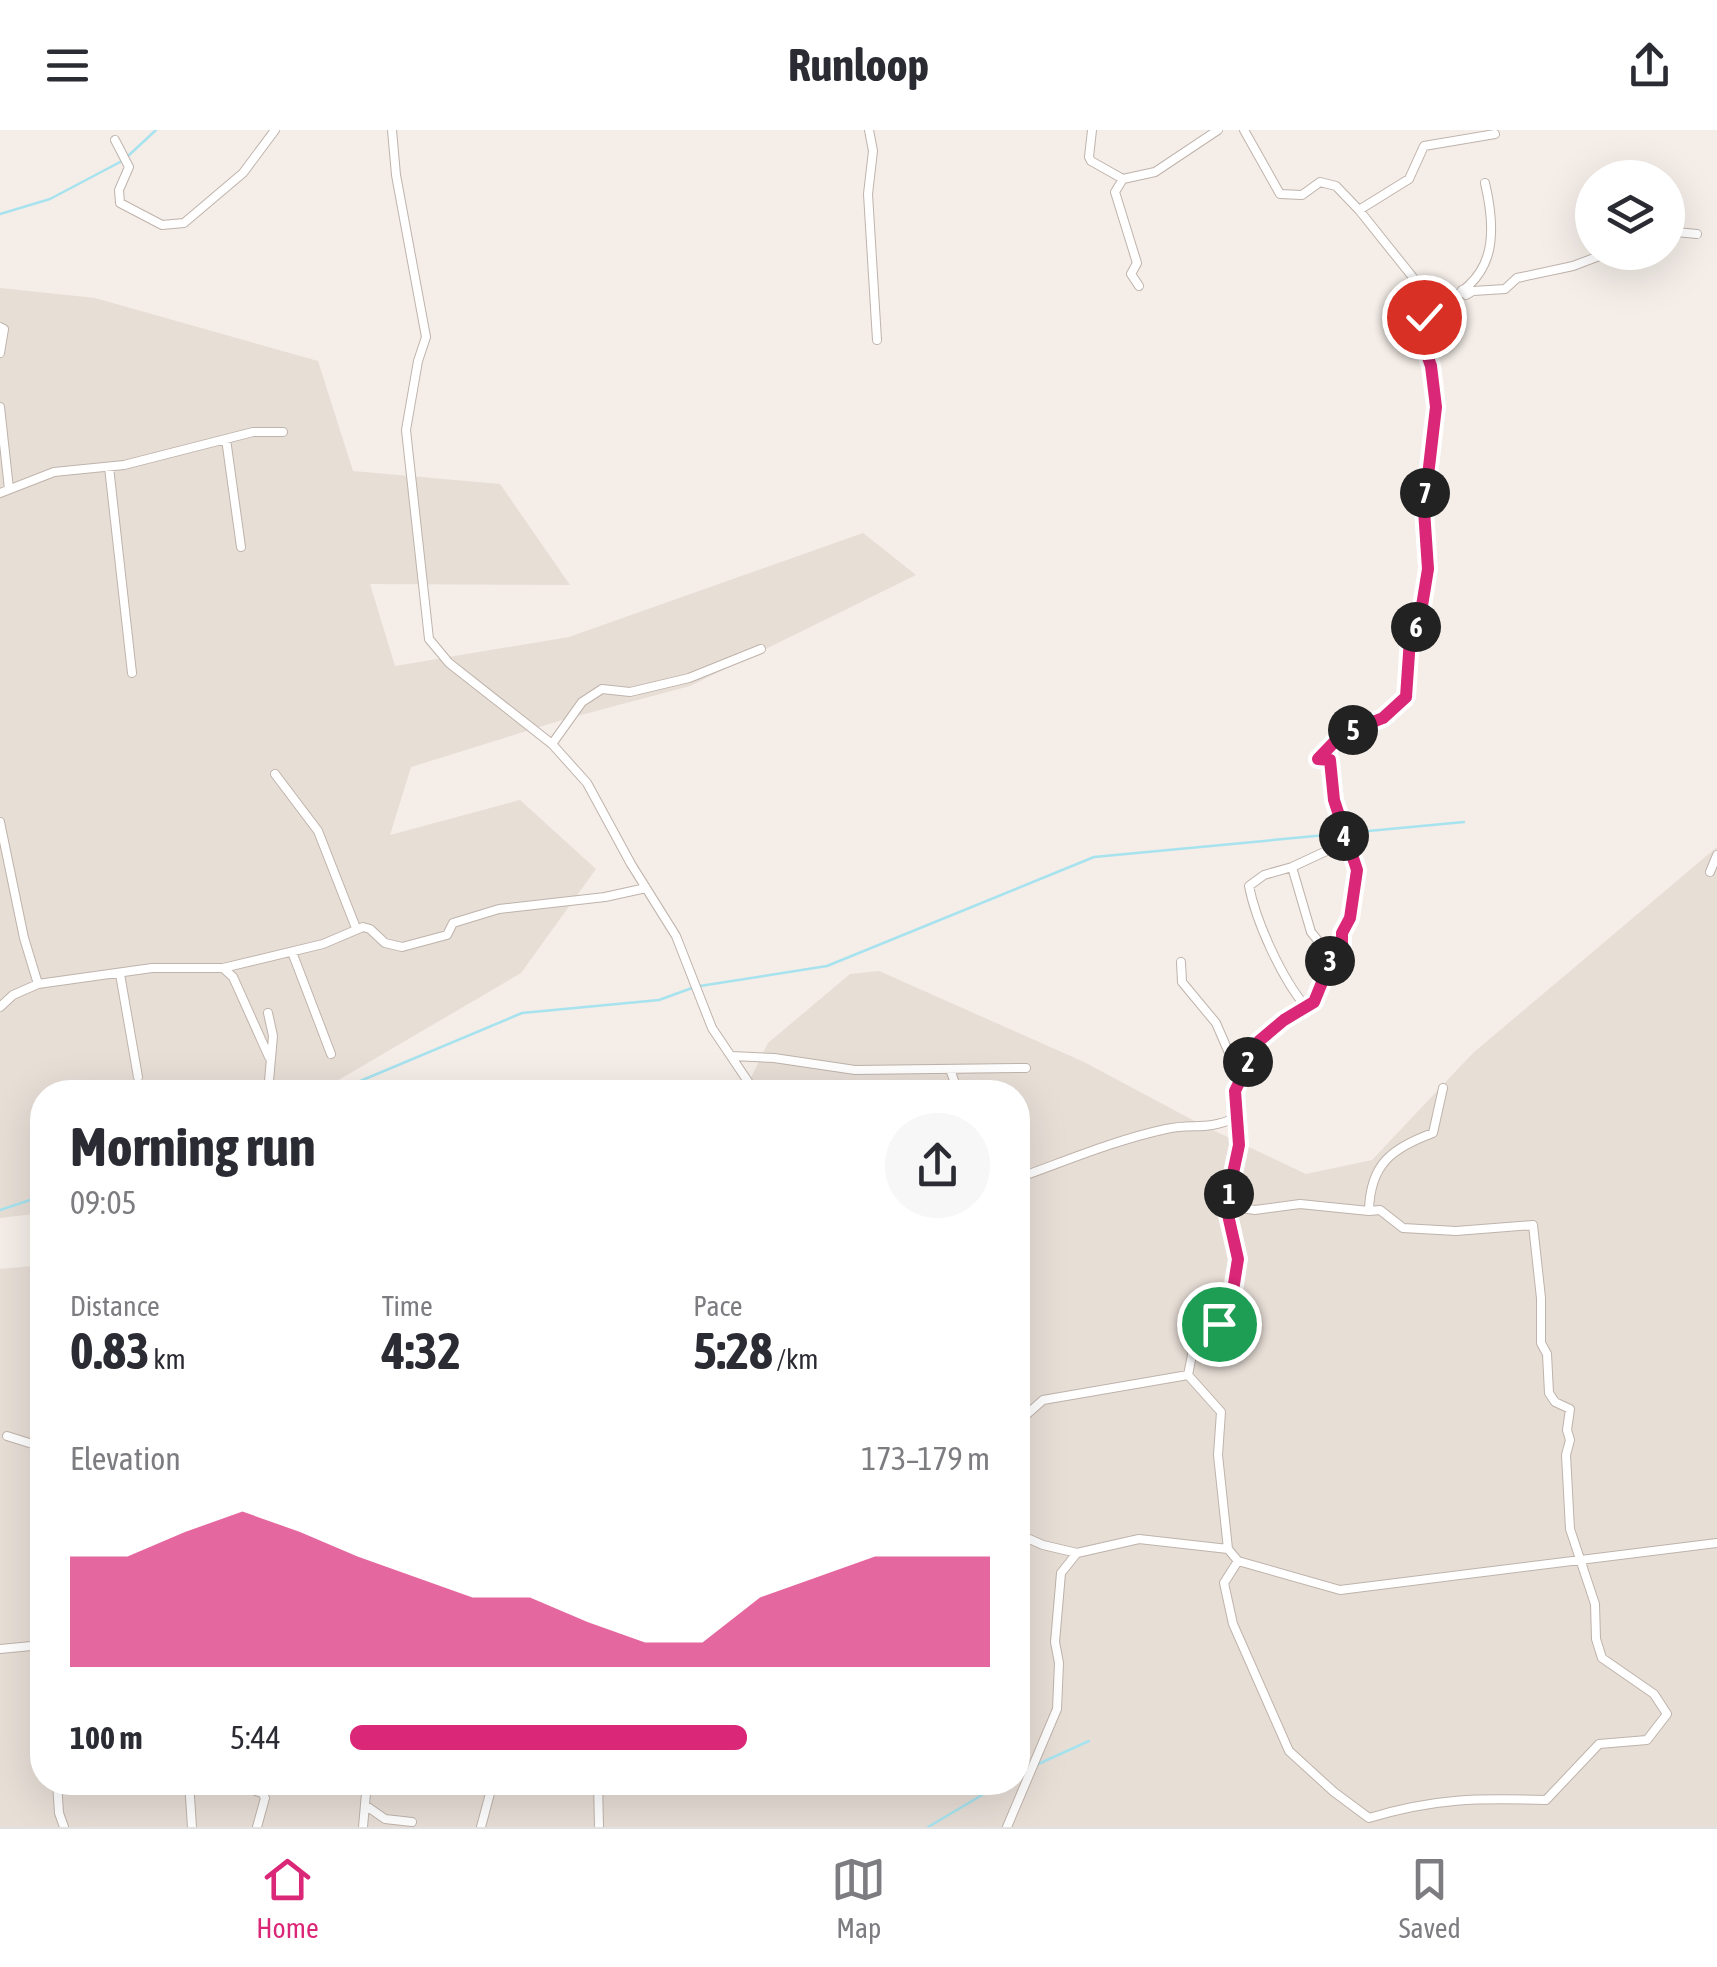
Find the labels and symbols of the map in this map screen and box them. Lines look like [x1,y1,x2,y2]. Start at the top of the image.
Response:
pin [1382,275,1467,360]
pin: 7 [1400,468,1450,518]
pin: 6 [1391,602,1441,652]
pin: 5 [1328,705,1378,755]
pin: 4 [1319,811,1369,861]
pin: 3 [1305,936,1355,986]
pin: 2 [1223,1037,1273,1087]
pin: 1 [1204,1169,1254,1219]
pin [1177,1282,1262,1367]

